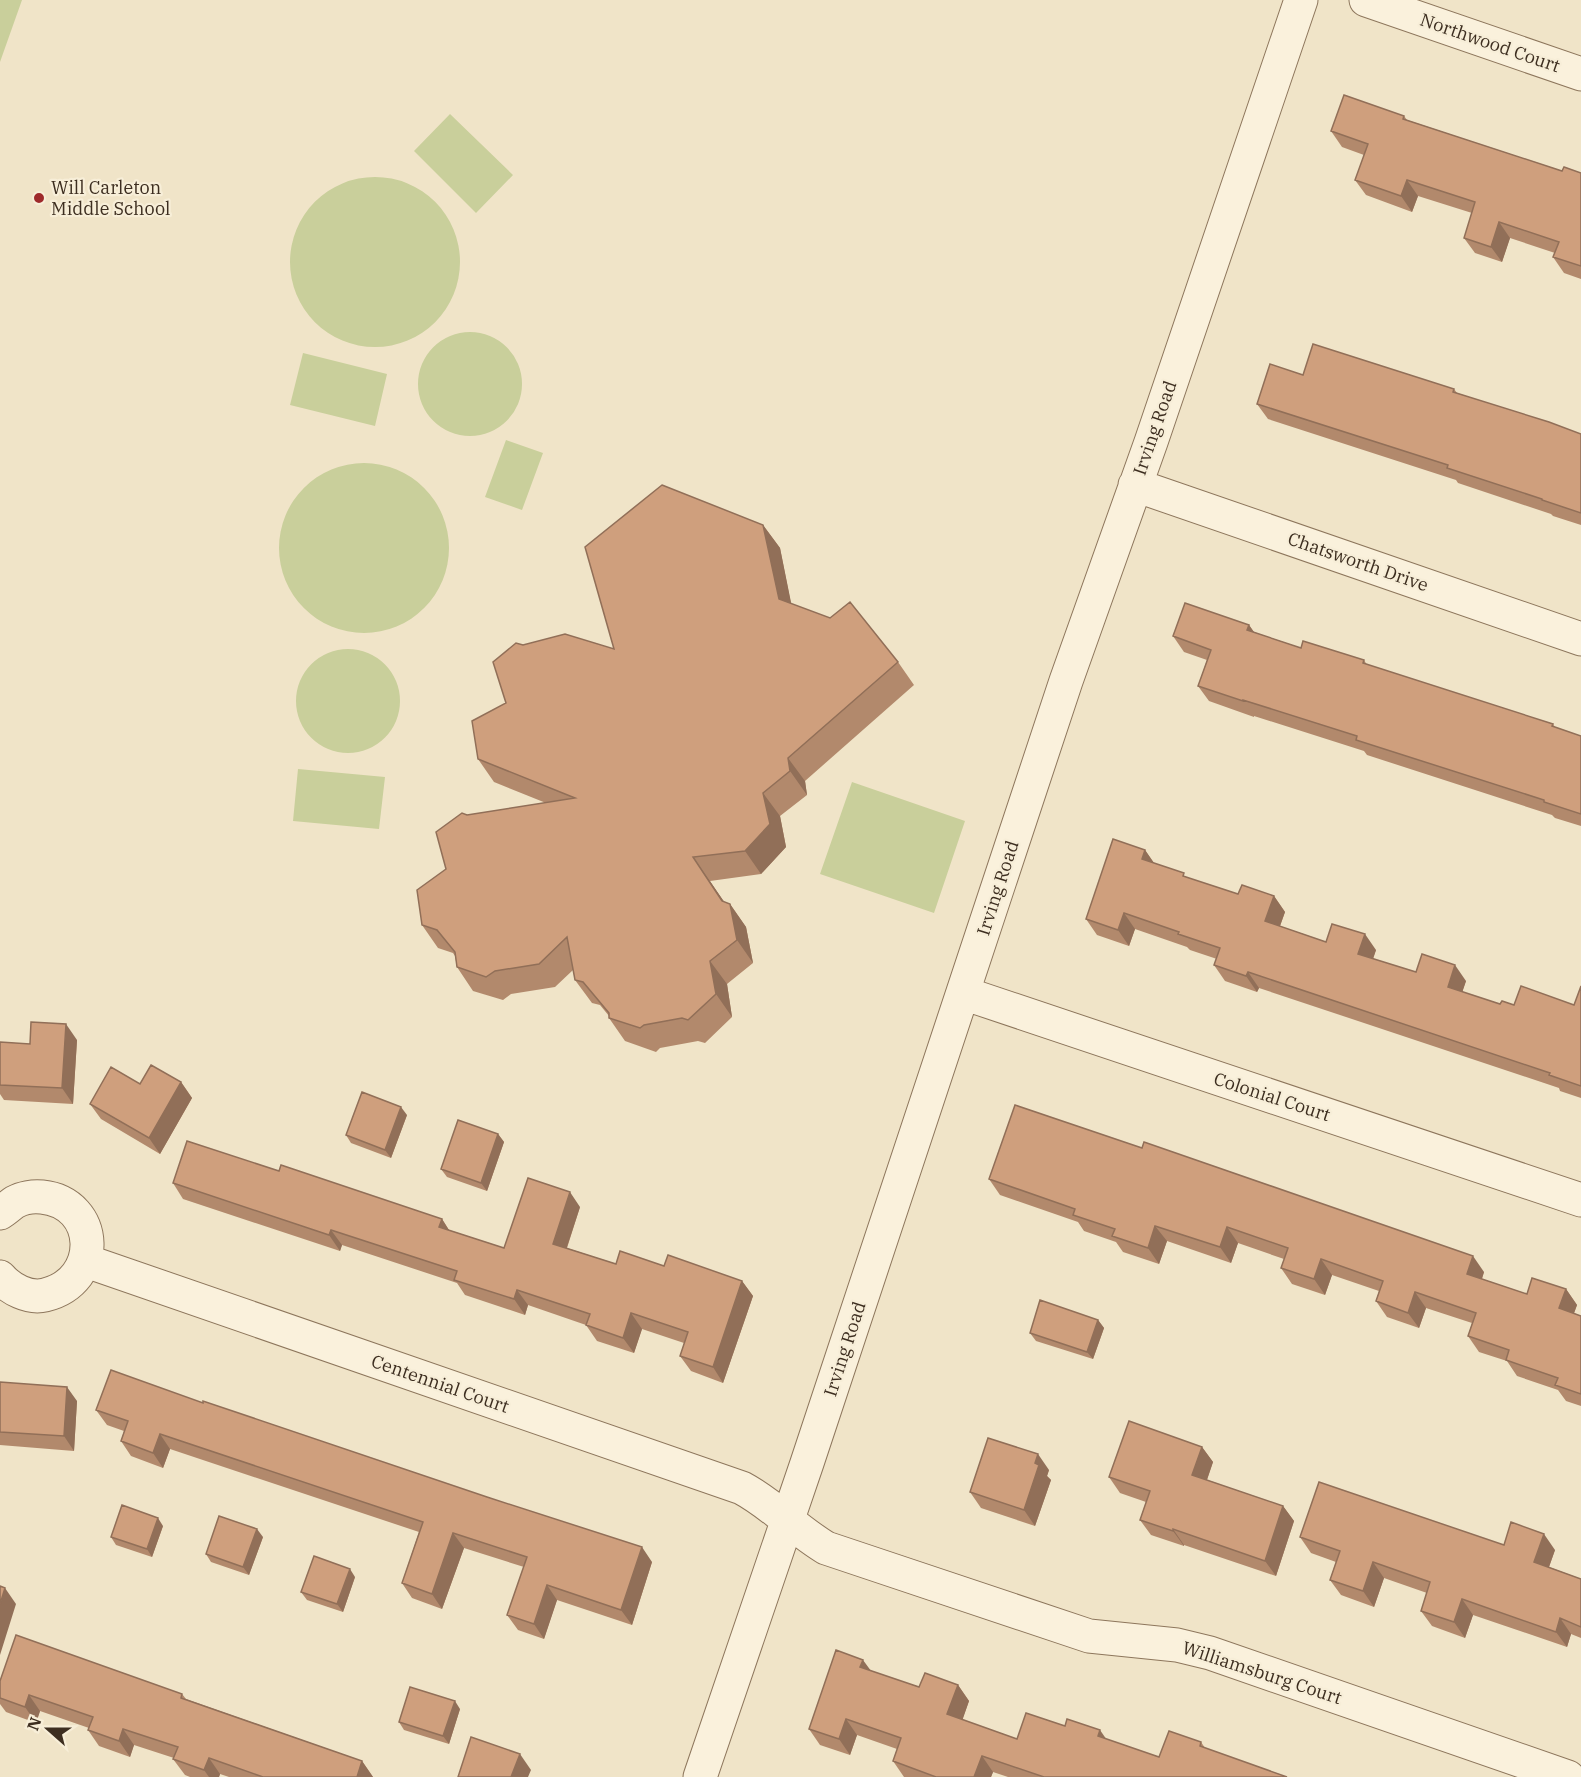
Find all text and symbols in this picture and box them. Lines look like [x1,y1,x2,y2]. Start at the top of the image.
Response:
street label: Northwood Court [1417,8,1563,77]
place label: Will Carleton Middle School [51,176,170,220]
marker: Will Carleton Middle School [32,191,46,205]
street label: Irving Road [1128,378,1181,478]
street label: Chatsworth Drive [1285,527,1431,596]
street label: Irving Road [971,837,1024,938]
street label: Colonial Court [1211,1067,1333,1126]
street label: Irving Road [818,1298,871,1399]
street label: Centennial Court [368,1349,512,1418]
street label: Williamsburg Court [1180,1636,1345,1709]
north arrow [18,1699,78,1759]
text: N [22,1714,46,1733]

